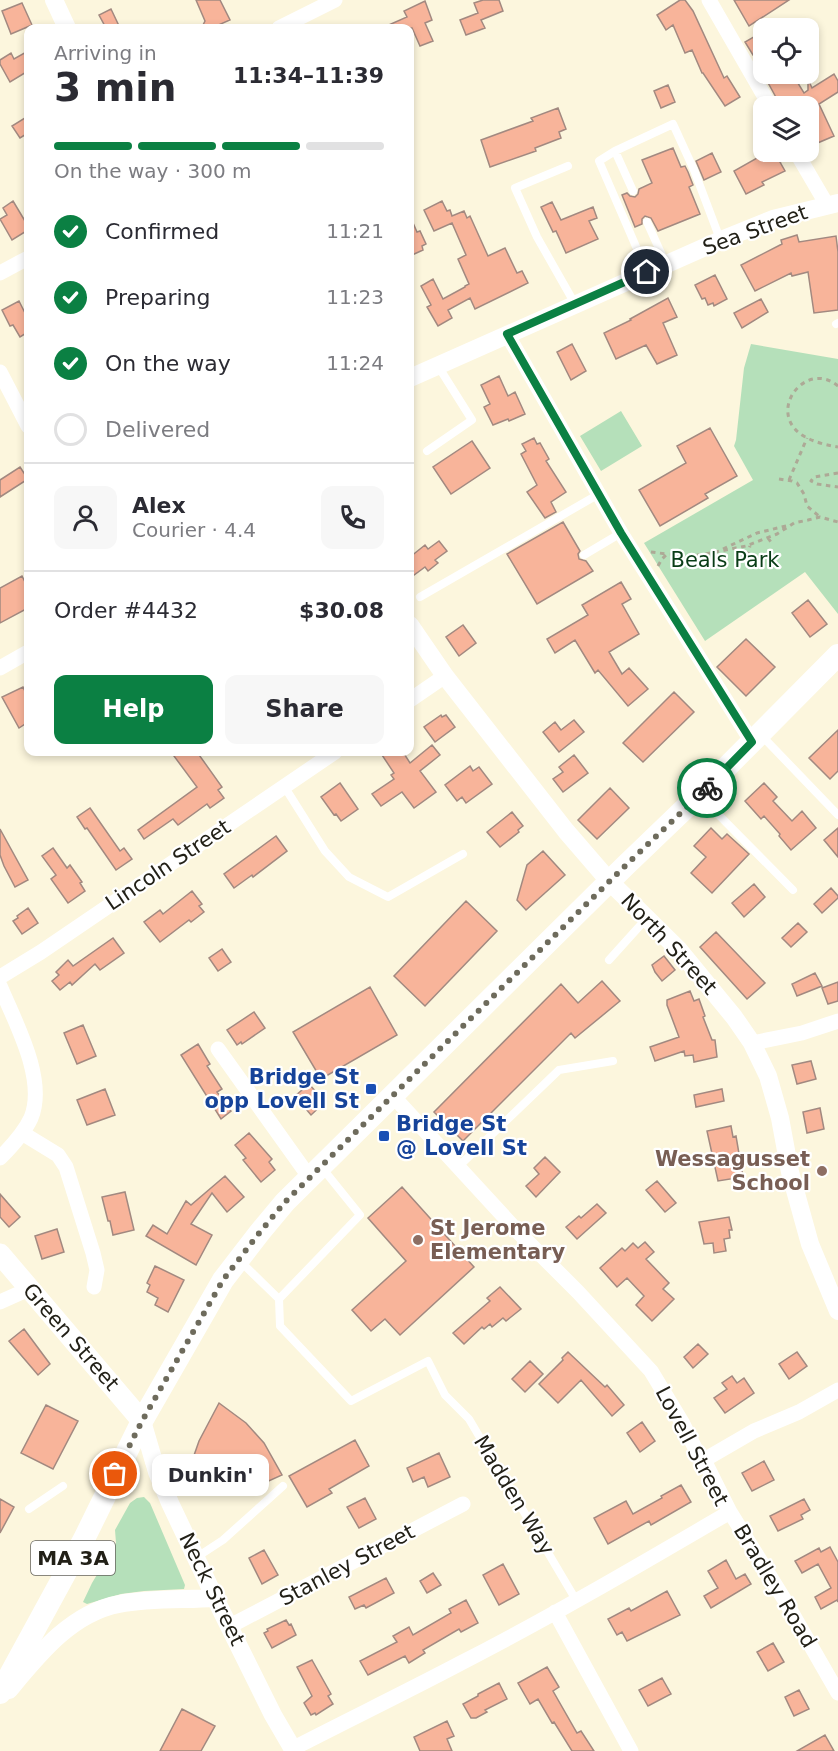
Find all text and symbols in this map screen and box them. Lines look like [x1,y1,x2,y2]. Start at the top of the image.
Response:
map controls [753,18,819,162]
button: locate [753,18,819,84]
text: Arriving in [54,41,157,65]
text: 11:34–11:39 [233,63,384,88]
text: 3 min [54,65,176,110]
button: layers [753,96,819,162]
text: On the way · 300 m [54,159,252,183]
street label: Sea Street [699,200,811,260]
icon: check [54,215,87,248]
text: Confirmed [105,219,219,244]
text: 11:21 [326,219,384,243]
pin [621,246,672,297]
icon: home [630,255,663,288]
icon: check [54,281,87,314]
text: Preparing [105,285,211,310]
text: 11:23 [326,285,384,309]
icon: check [54,347,87,380]
text: On the way [105,351,231,376]
text: 11:24 [326,351,384,375]
text: Delivered [105,417,210,442]
button: person [54,486,117,549]
button: phone [321,486,384,549]
text: Alex [132,493,186,518]
text: Courier · 4.4 [132,518,256,542]
park label: Beals Park [670,548,780,572]
text: Order #4432 [54,598,198,623]
text: $30.08 [299,598,384,623]
button: Help [54,675,213,744]
button: Share [225,675,384,744]
courier [677,758,737,818]
icon: bike [691,772,724,805]
street label: Lincoln Street [101,815,235,915]
street label: North Street [616,889,722,999]
place label: Bridge St opp Lovell St [205,1065,359,1113]
marker: Bridge St opp Lovell St [364,1082,378,1096]
place label: Bridge St @ Lovell St [396,1112,527,1160]
marker: Bridge St @ Lovell St [377,1129,391,1143]
place label: Wessagusset School [655,1147,810,1195]
marker: Wessagusset School [815,1164,829,1178]
place label: St Jerome Elementary [430,1216,565,1264]
marker: St Jerome Elementary [411,1233,425,1247]
street label: Green Street [18,1279,124,1395]
street label: Lovell Street [650,1382,734,1510]
street label: Madden Way [469,1431,559,1559]
pin [89,1448,140,1499]
callout: Dunkin' [151,1453,268,1495]
icon: bag [98,1457,131,1490]
text: Dunkin' [168,1463,253,1487]
street label: Stanley Street [275,1519,419,1611]
street label: Bradley Road [729,1520,821,1652]
street label: Neck Street [174,1529,250,1649]
road number: MA 3A [31,1541,115,1575]

